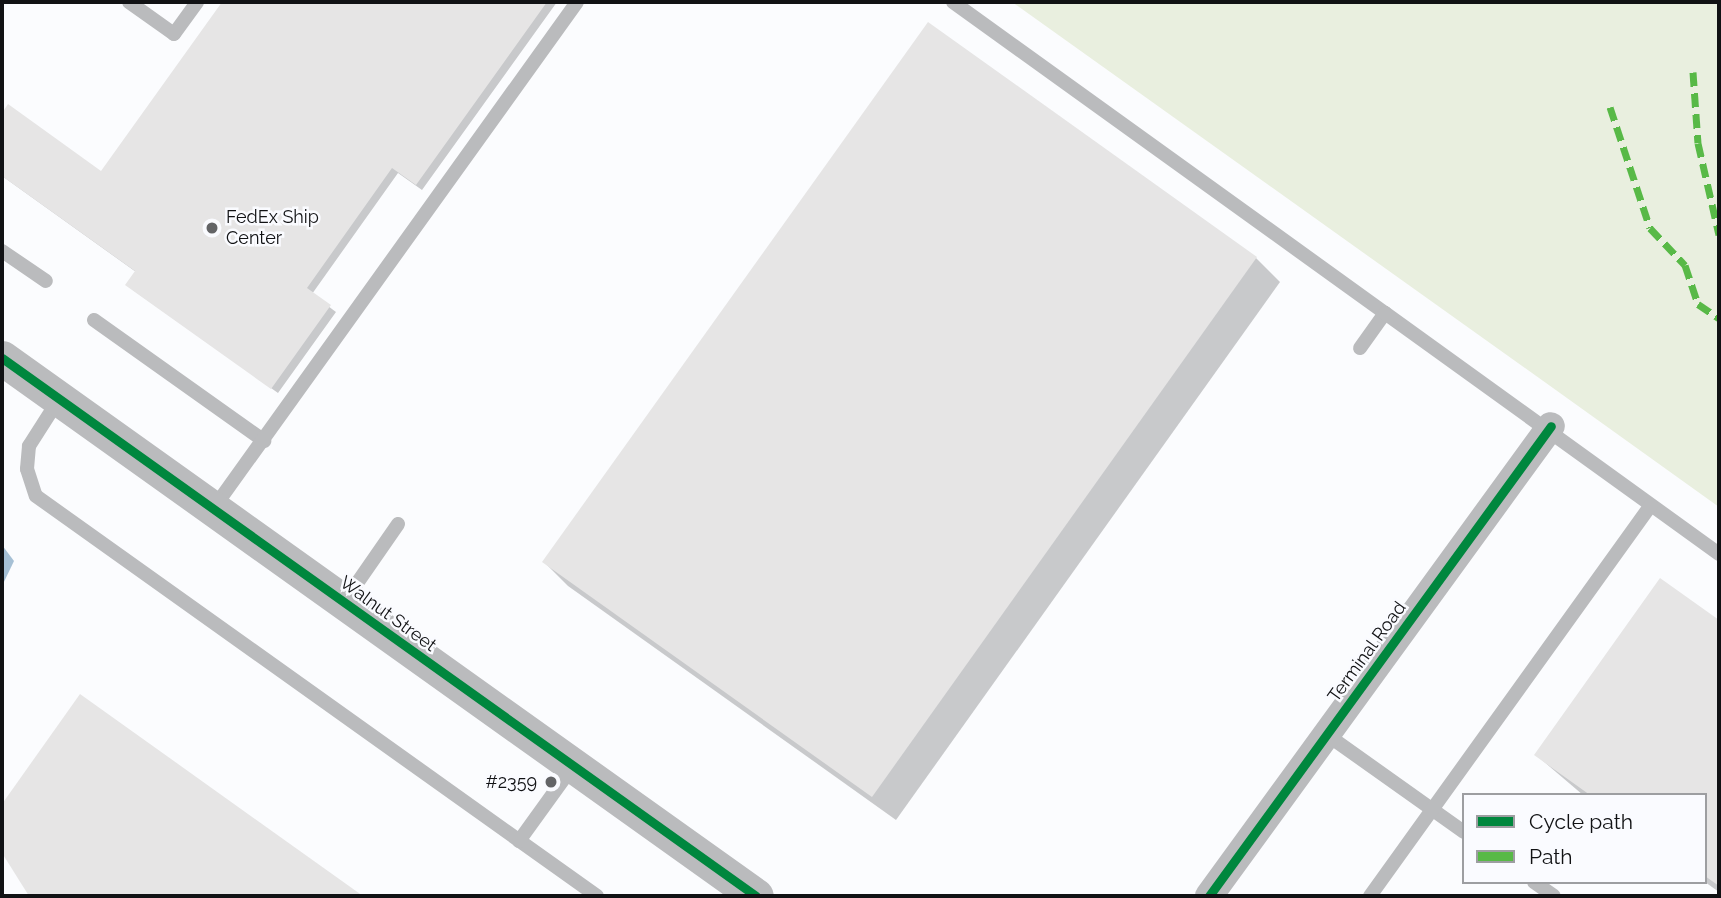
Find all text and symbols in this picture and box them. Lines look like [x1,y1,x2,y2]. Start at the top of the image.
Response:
place label: FedEx Ship Center [226,207,319,249]
marker: FedEx Ship Center [204,220,220,236]
street label: Walnut Street [335,572,441,656]
street label: Terminal Road [1323,597,1411,707]
place label: #2359 [485,771,537,793]
marker: #2359 [543,774,559,790]
legend [1462,793,1707,884]
text: Cycle path [1529,809,1633,834]
text: Path [1529,844,1573,869]

